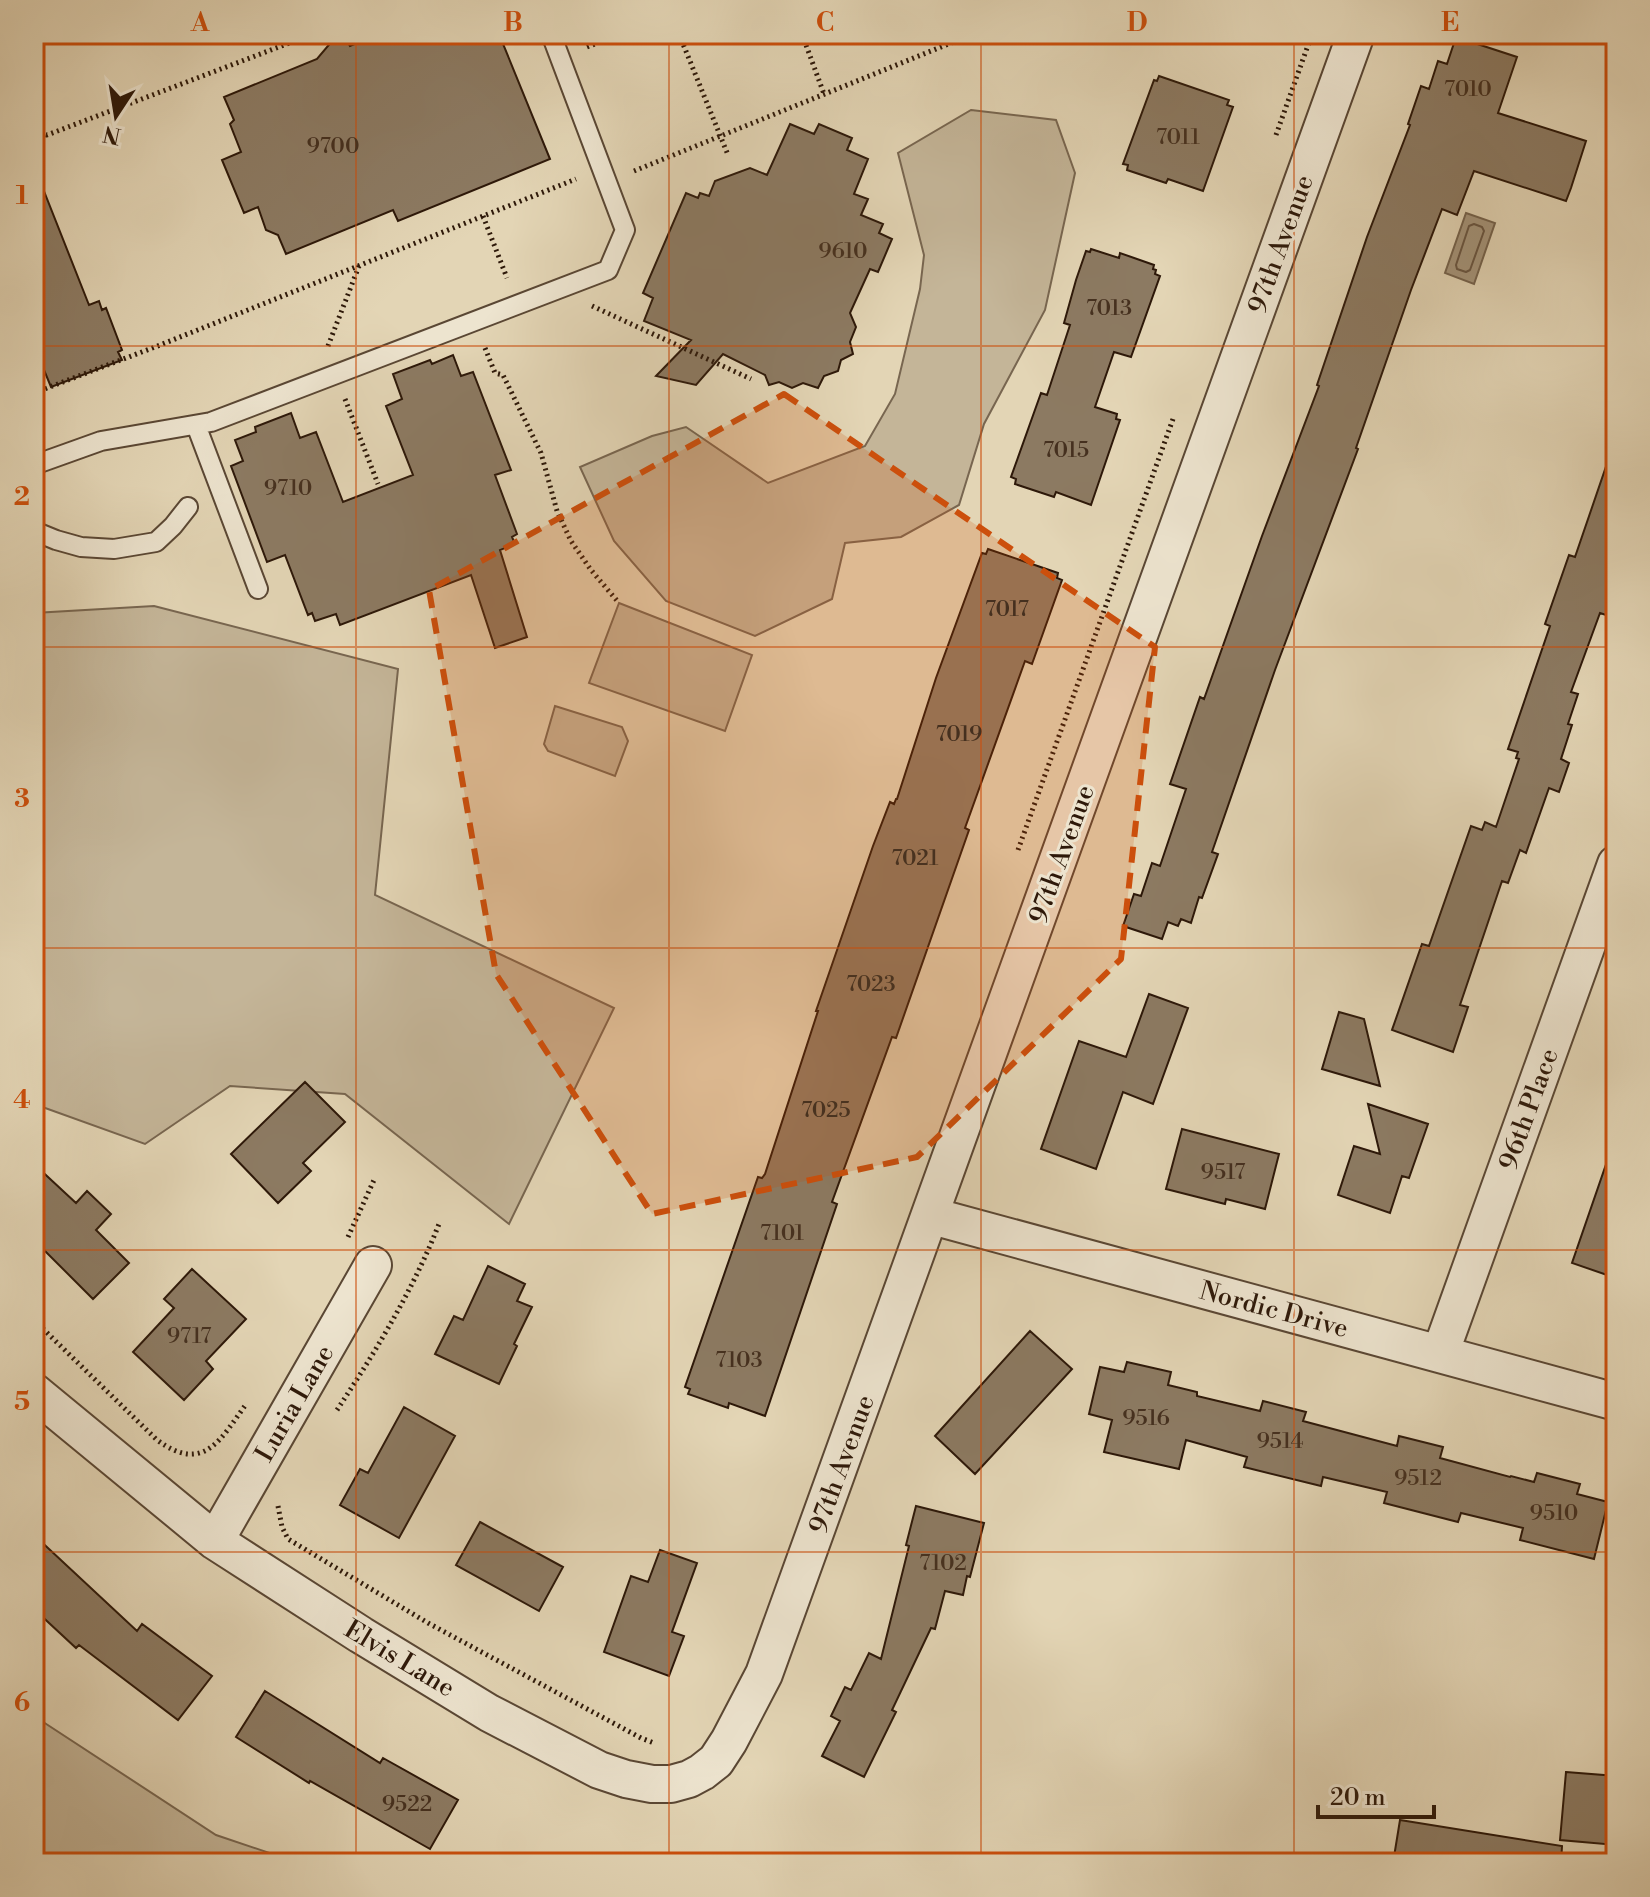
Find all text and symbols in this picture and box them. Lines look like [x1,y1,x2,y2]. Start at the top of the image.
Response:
text: A [190,7,210,39]
text: B [503,7,523,39]
text: C [816,7,834,39]
text: D [1127,7,1147,39]
text: E [1441,7,1459,39]
north arrow [76,76,156,156]
house number: 7010 [1444,76,1492,103]
text: N [100,119,123,149]
house number: 7011 [1156,124,1201,151]
house number: 9700 [306,133,360,160]
street label: 97th Avenue [1241,171,1321,318]
text: 1 [16,180,29,212]
house number: 9610 [818,238,868,265]
house number: 7013 [1086,295,1132,322]
house number: 7015 [1043,437,1089,464]
house number: 9710 [264,475,312,502]
text: 2 [14,481,30,513]
house number: 7017 [985,596,1029,623]
house number: 7019 [936,721,982,748]
street label: 97th Avenue [1022,781,1102,928]
text: 3 [14,783,30,815]
house number: 7021 [891,845,939,872]
house number: 7023 [846,971,896,998]
street label: 96th Place [1492,1044,1566,1174]
text: 4 [13,1084,31,1116]
house number: 7025 [801,1097,851,1124]
house number: 9517 [1201,1159,1245,1186]
house number: 7101 [760,1220,805,1247]
street label: Nordic Drive [1196,1275,1352,1345]
house number: 9717 [167,1323,211,1350]
street label: Luria Lane [249,1339,341,1468]
house number: 7103 [715,1347,763,1374]
text: 5 [14,1386,30,1418]
street label: 97th Avenue [802,1391,882,1538]
house number: 9516 [1122,1405,1170,1432]
house number: 9514 [1256,1428,1304,1455]
house number: 9512 [1394,1465,1442,1492]
house number: 9510 [1530,1500,1578,1527]
house number: 7102 [919,1550,967,1577]
street label: Elvis Lane [338,1613,461,1704]
text: 6 [14,1687,30,1719]
scale bar [1318,1769,1434,1819]
text: 20 m [1330,1783,1386,1813]
house number: 9522 [382,1791,432,1818]

